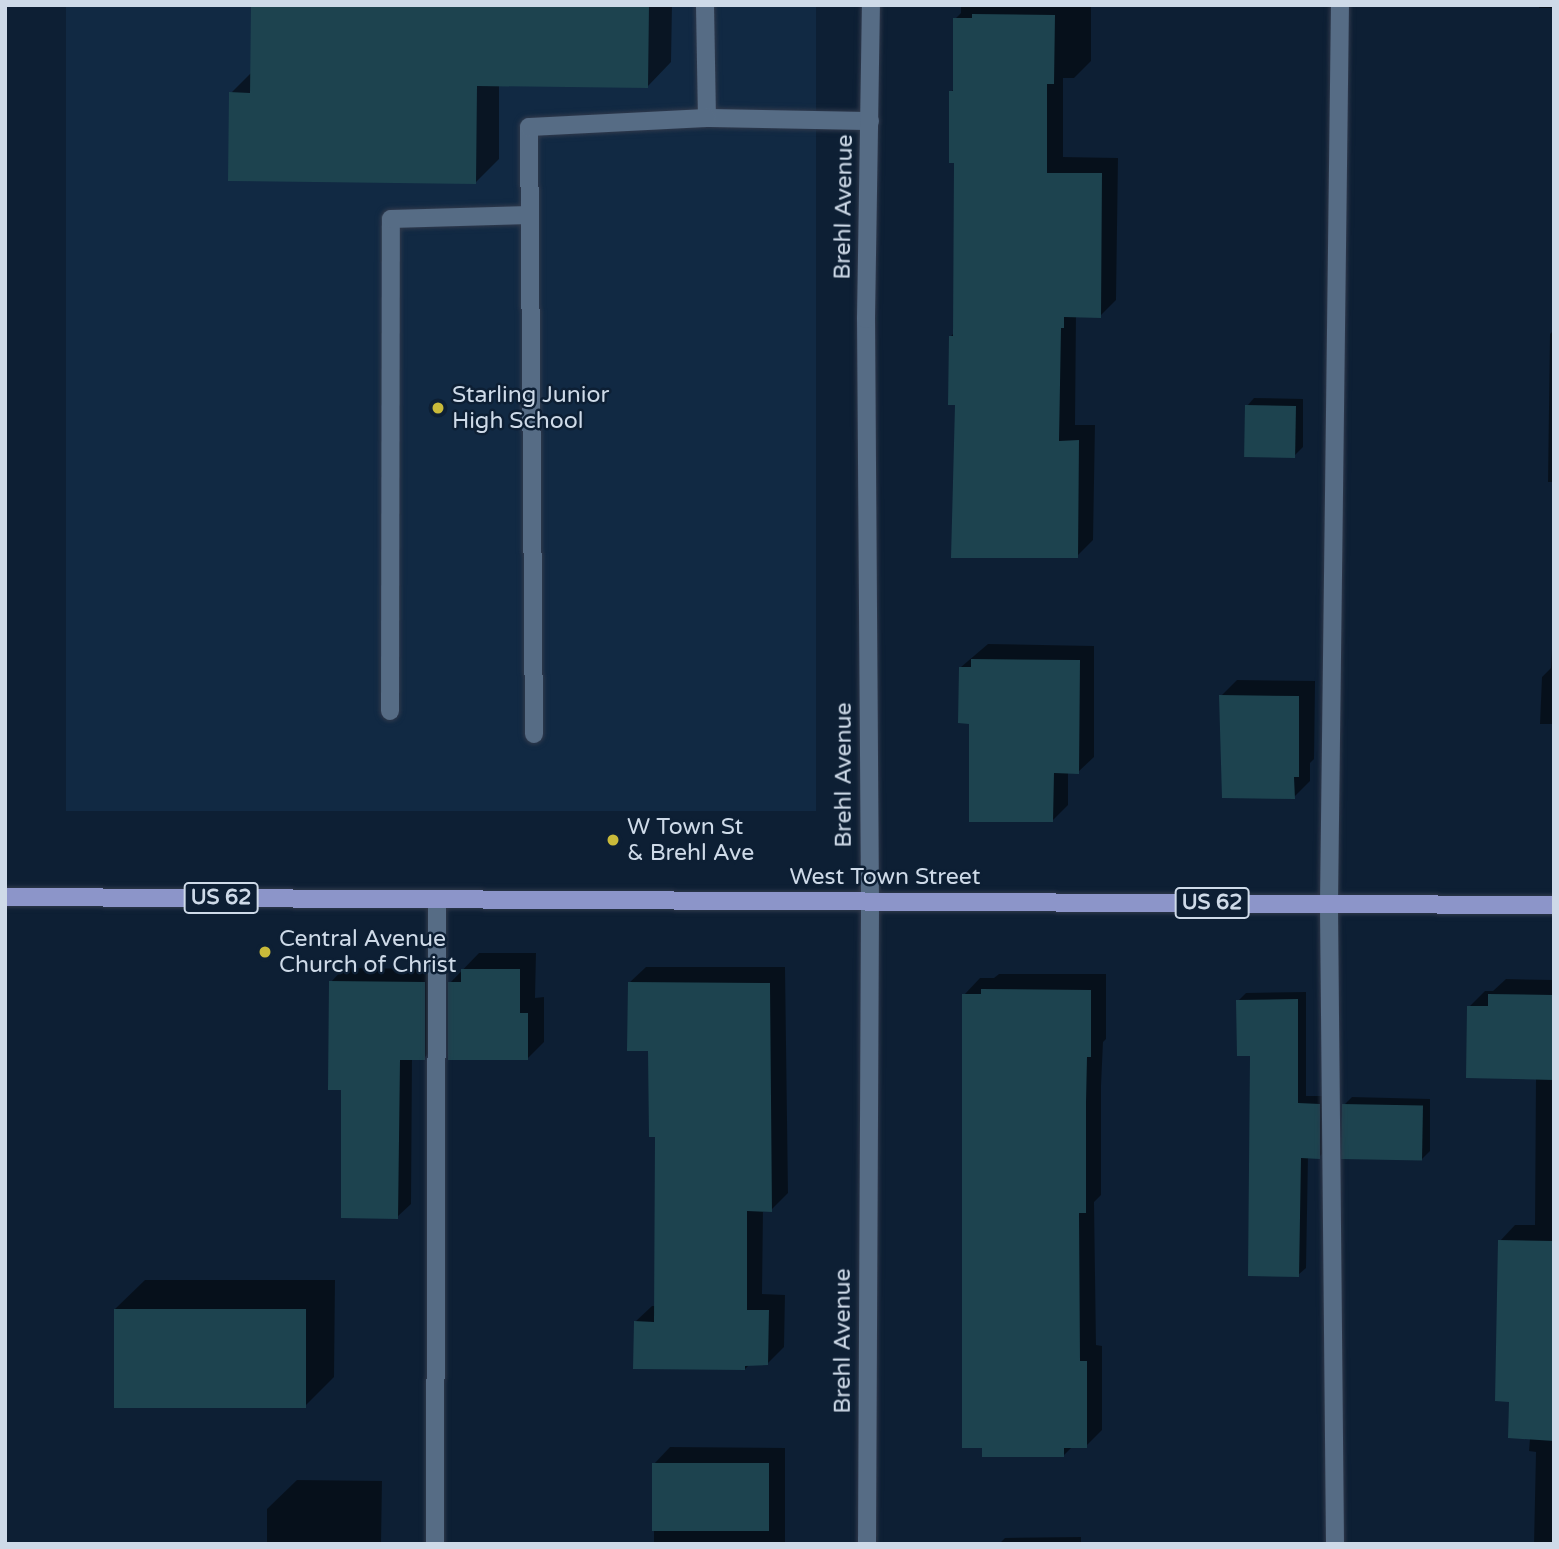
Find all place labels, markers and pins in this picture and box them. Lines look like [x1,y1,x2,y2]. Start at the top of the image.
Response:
place label: Starling Junior High School [452,381,609,435]
marker: Starling Junior High School [430,400,446,416]
place label: W Town St & Brehl Ave [627,813,754,867]
marker: W Town St & Brehl Ave [605,832,621,848]
place label: Central Avenue Church of Christ [279,925,457,979]
marker: Central Avenue Church of Christ [257,944,273,960]

